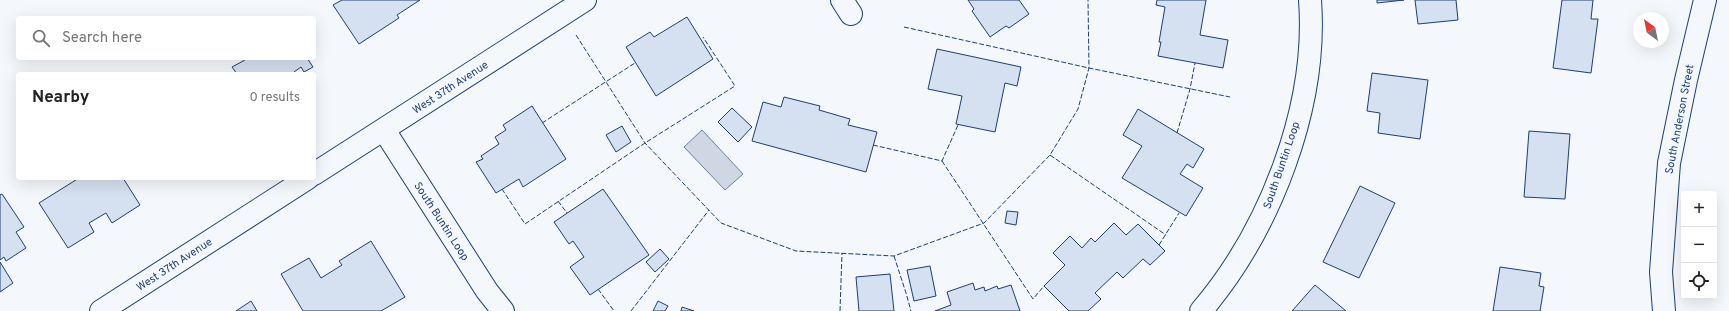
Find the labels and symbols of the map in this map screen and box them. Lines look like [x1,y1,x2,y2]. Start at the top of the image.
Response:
north arrow [1633,12,1669,48]
street label: West 37th Avenue [410,58,491,118]
street label: South Anderson Street [1662,63,1697,175]
street label: South Buntin Loop [1260,120,1303,211]
street label: South Buntin Loop [410,179,472,264]
street label: West 37th Avenue [134,235,215,295]

